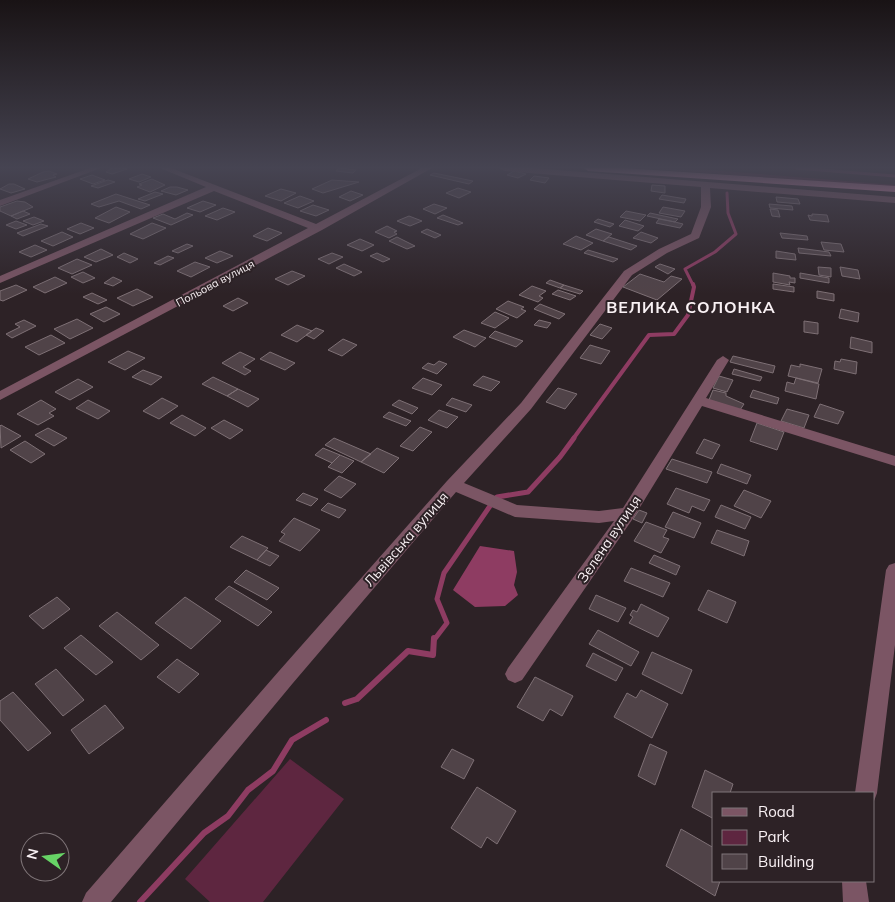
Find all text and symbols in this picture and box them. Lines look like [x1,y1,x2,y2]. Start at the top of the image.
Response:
street label: Польова вулиця [173,256,257,310]
district label: ВЕЛИКА СОЛОНКА [606,297,776,317]
street label: Львівська вулиця [360,488,452,590]
street label: Зелена вулиця [573,492,645,586]
legend [712,792,875,882]
text: Road [758,802,795,821]
text: Park [758,827,790,846]
north arrow [20,832,70,882]
text: N [22,847,42,861]
text: Building [758,852,814,871]

